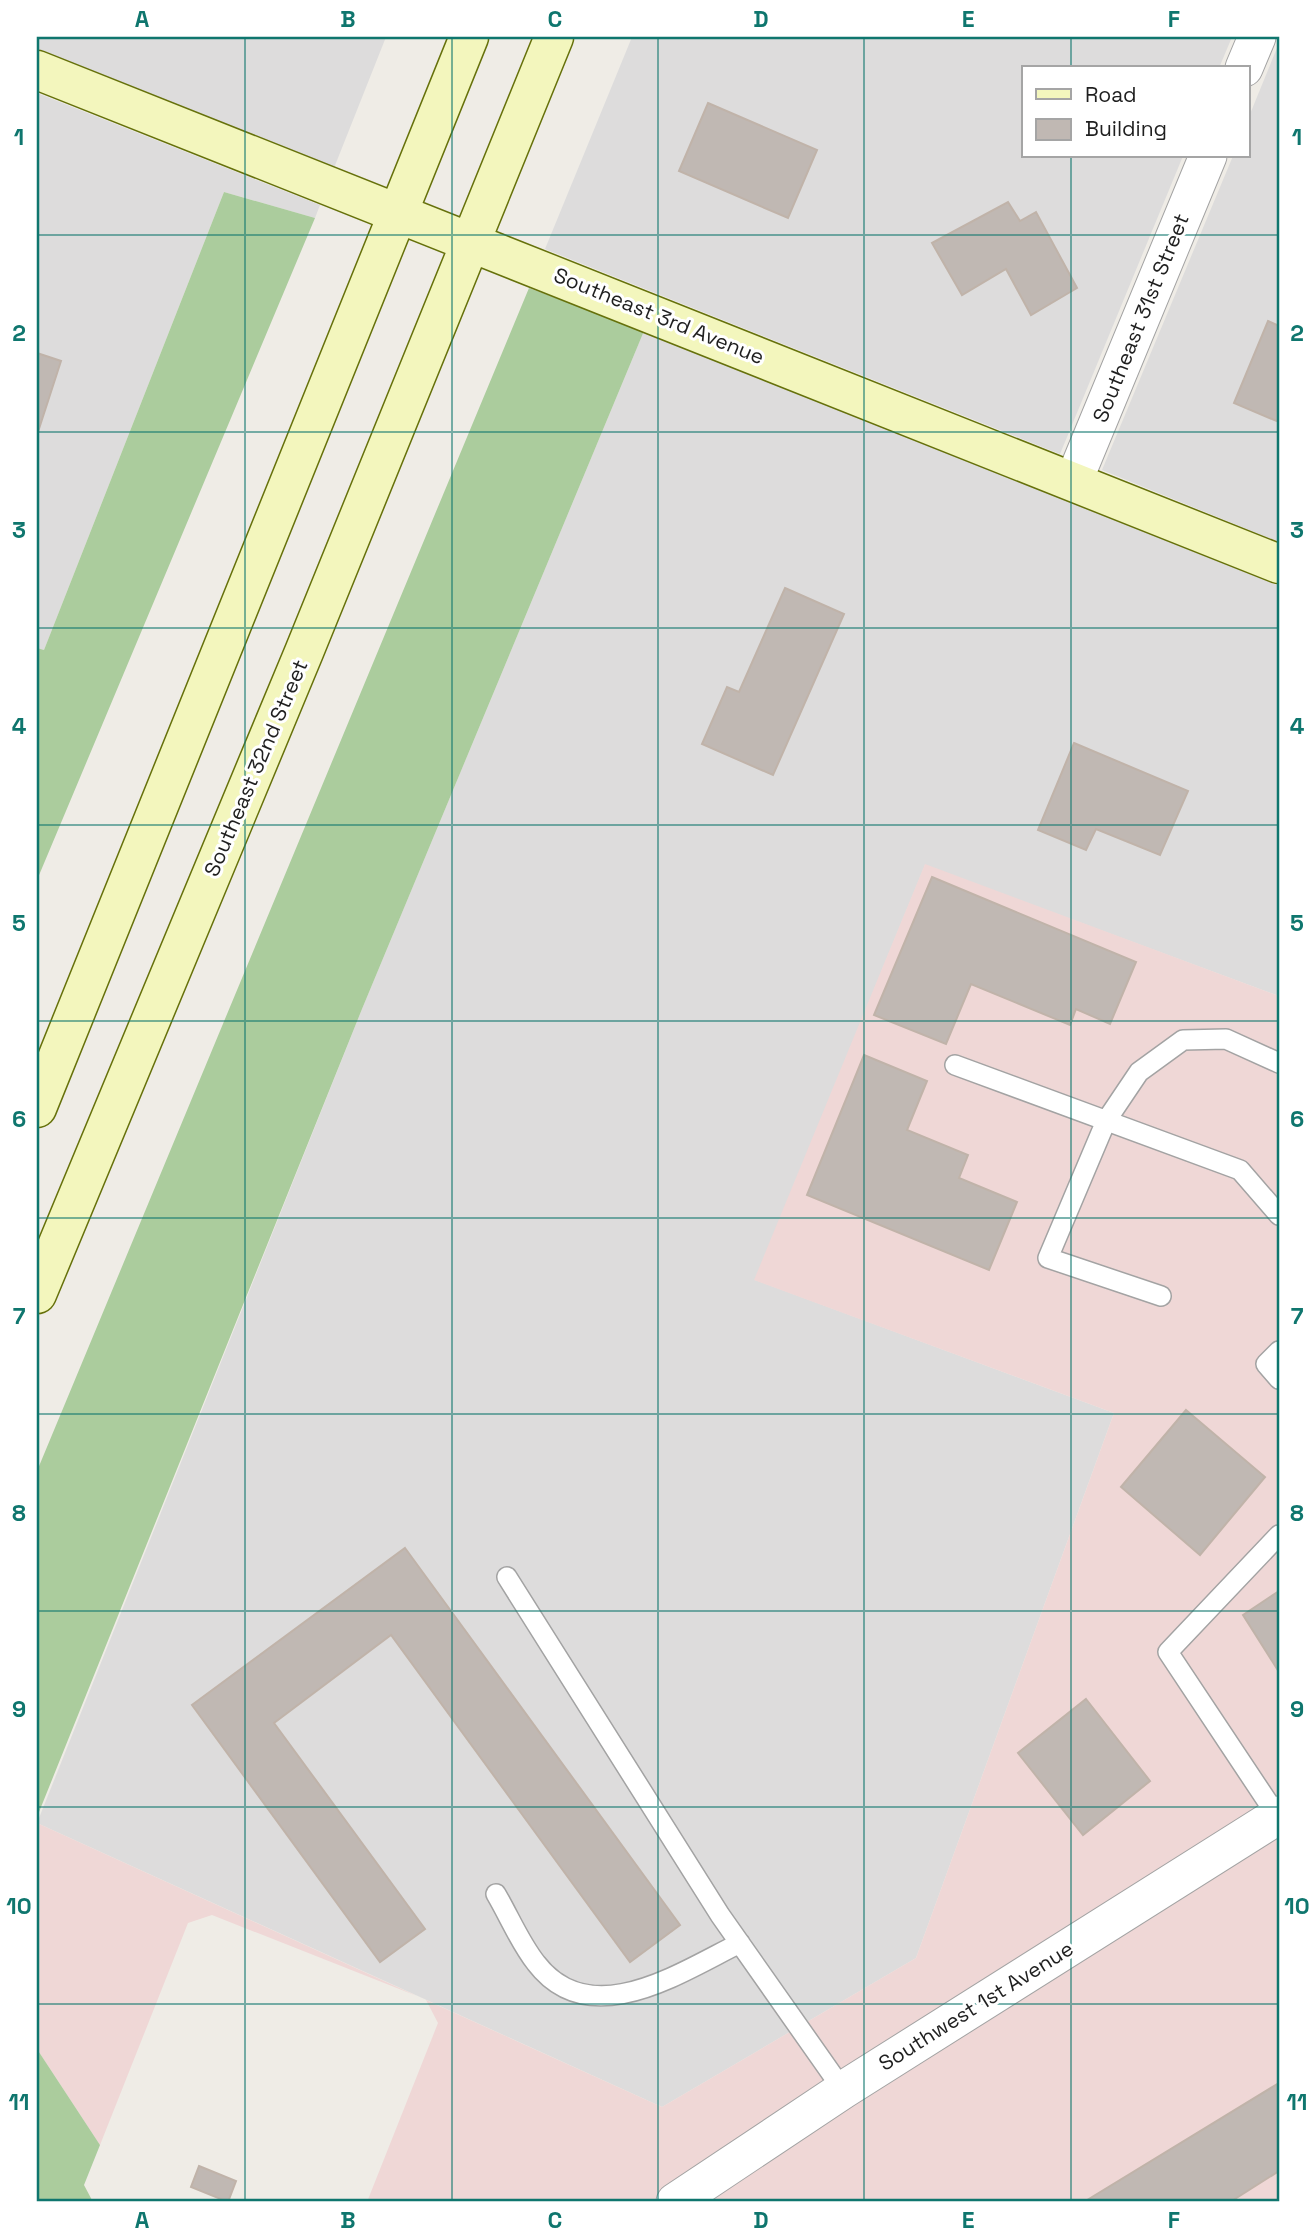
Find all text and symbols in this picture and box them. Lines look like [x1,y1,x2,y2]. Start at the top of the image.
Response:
text: A [135,4,150,34]
text: B [340,4,356,34]
text: C [548,4,562,34]
text: D [753,4,769,34]
text: E [962,4,974,34]
text: F [1168,4,1180,34]
legend [1022,66,1250,158]
text: Road [1085,81,1137,108]
text: Building [1085,115,1167,142]
text: 1 [14,122,24,152]
text: 1 [1292,122,1302,152]
street label: Southeast 31st Street [1086,209,1195,426]
street label: Southeast 3rd Avenue [550,261,768,370]
text: 2 [12,318,26,348]
text: 2 [1290,318,1304,348]
text: 3 [12,515,26,545]
text: 3 [1290,515,1304,545]
street label: Southeast 32nd Street [198,655,313,880]
text: 4 [12,711,27,741]
text: 4 [1290,711,1305,741]
text: 5 [12,908,26,938]
text: 5 [1290,908,1304,938]
text: 6 [12,1104,26,1134]
text: 6 [1290,1104,1304,1134]
text: 7 [13,1301,26,1331]
text: 7 [1291,1301,1304,1331]
text: 8 [12,1498,26,1528]
text: 8 [1290,1498,1304,1528]
text: 9 [12,1694,26,1724]
text: 9 [1290,1694,1304,1724]
text: 10 [6,1891,32,1921]
text: 10 [1284,1891,1310,1921]
street label: Southwest 1st Avenue [873,1935,1078,2077]
text: 11 [9,2087,29,2117]
text: 11 [1287,2087,1307,2117]
text: A [135,2205,150,2235]
text: B [340,2205,356,2235]
text: C [548,2205,562,2235]
text: D [753,2205,769,2235]
text: E [962,2205,974,2235]
text: F [1168,2205,1180,2235]

